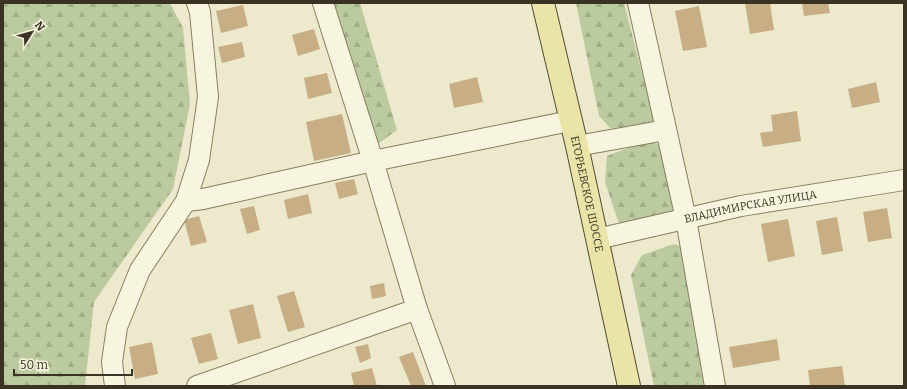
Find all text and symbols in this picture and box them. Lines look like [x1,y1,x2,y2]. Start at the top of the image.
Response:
north arrow [12,12,52,52]
text: N [32,19,48,34]
street label: ЕГОРЬЕВСКОЕ ШОССЕ [568,135,606,254]
street label: ВЛАДИМИРСКАЯ УЛИЦА [683,188,818,226]
scale bar [14,351,132,377]
text: 50 m [20,358,49,372]

